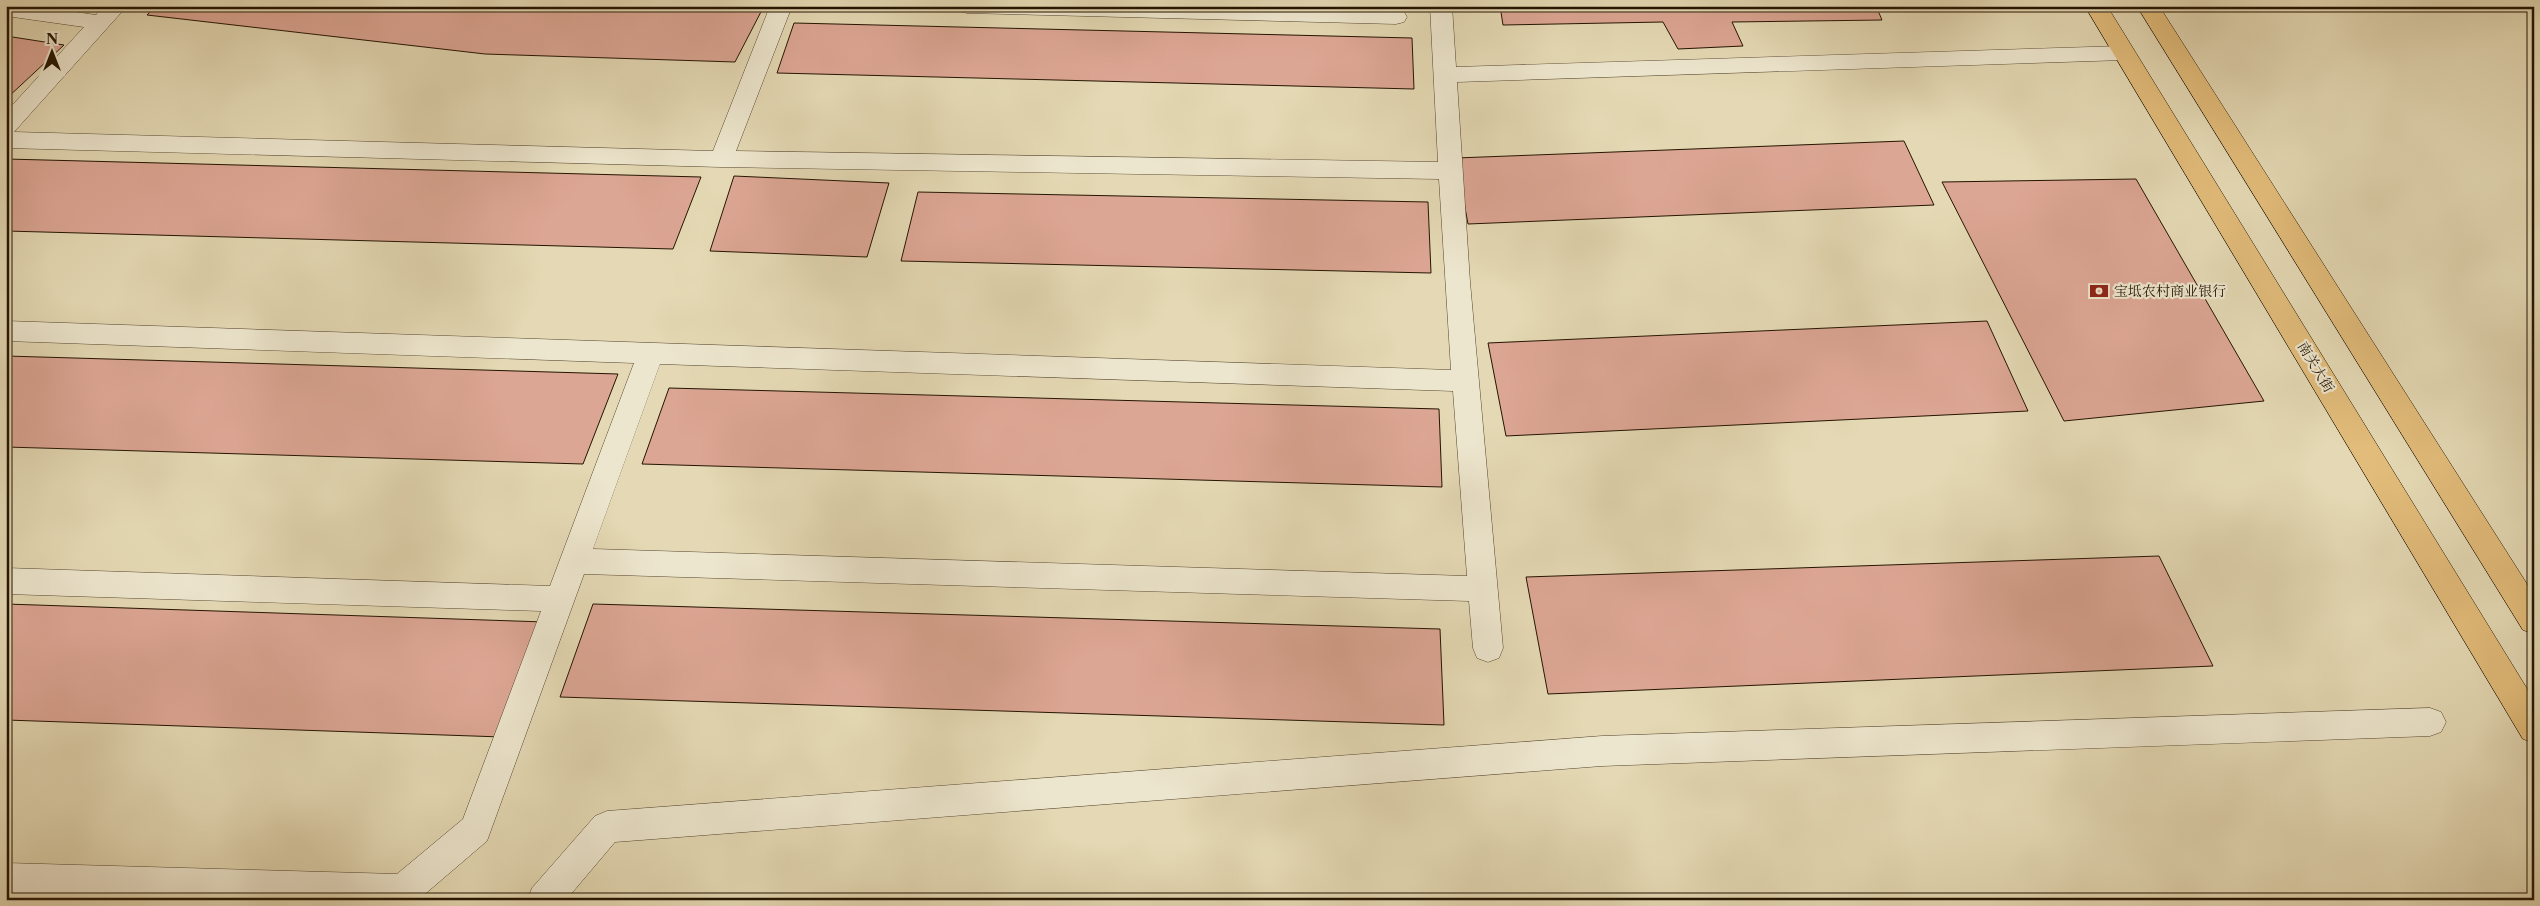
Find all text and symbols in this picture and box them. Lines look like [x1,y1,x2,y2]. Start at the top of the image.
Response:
north arrow [28,28,78,78]
text: N [46,30,58,48]
bank icon: 宝坻农村商业银行 [2088,280,2110,302]
place label: 宝坻农村商业银行 [2114,282,2226,300]
street label: 南关大街 [2294,338,2338,396]

